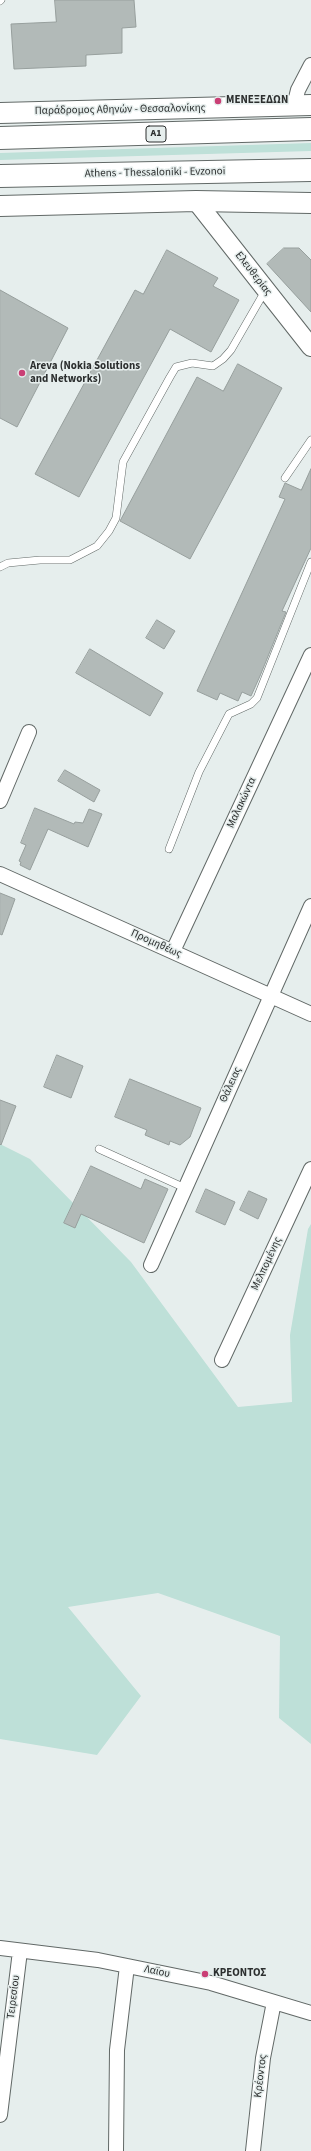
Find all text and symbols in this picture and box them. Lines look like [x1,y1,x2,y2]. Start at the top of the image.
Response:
place label: ΜΕΝΕΞΕΔΩΝ [226,94,288,108]
marker: ΜΕΝΕΞΕΔΩΝ [213,96,223,106]
street label: Παράδρομος Αθηνών - Θεσσαλονίκης [34,102,206,118]
road number: Α1 [146,126,166,142]
street label: Athens - Thessaloniki - Evzonoi [85,165,225,181]
street label: Ελευθερίας [232,249,274,299]
place label: Areva (Nokia Solutions and Networks) [30,360,140,386]
marker: Areva (Nokia Solutions and Networks) [17,368,27,378]
street label: Μαλακώντα [224,775,260,831]
street label: Προμηθέως [129,927,183,961]
street label: Θάλειας [217,1065,245,1105]
street label: Μελπομένης [249,1235,285,1293]
street label: Λαϊου [143,1963,171,1981]
place label: ΚΡΕΟΝΤΟΣ [213,1967,266,1981]
marker: ΚΡΕΟΝΤΟΣ [200,1969,210,1979]
street label: Τειρεσίου [5,1974,23,2020]
street label: Κρέοντος [252,2054,270,2098]

